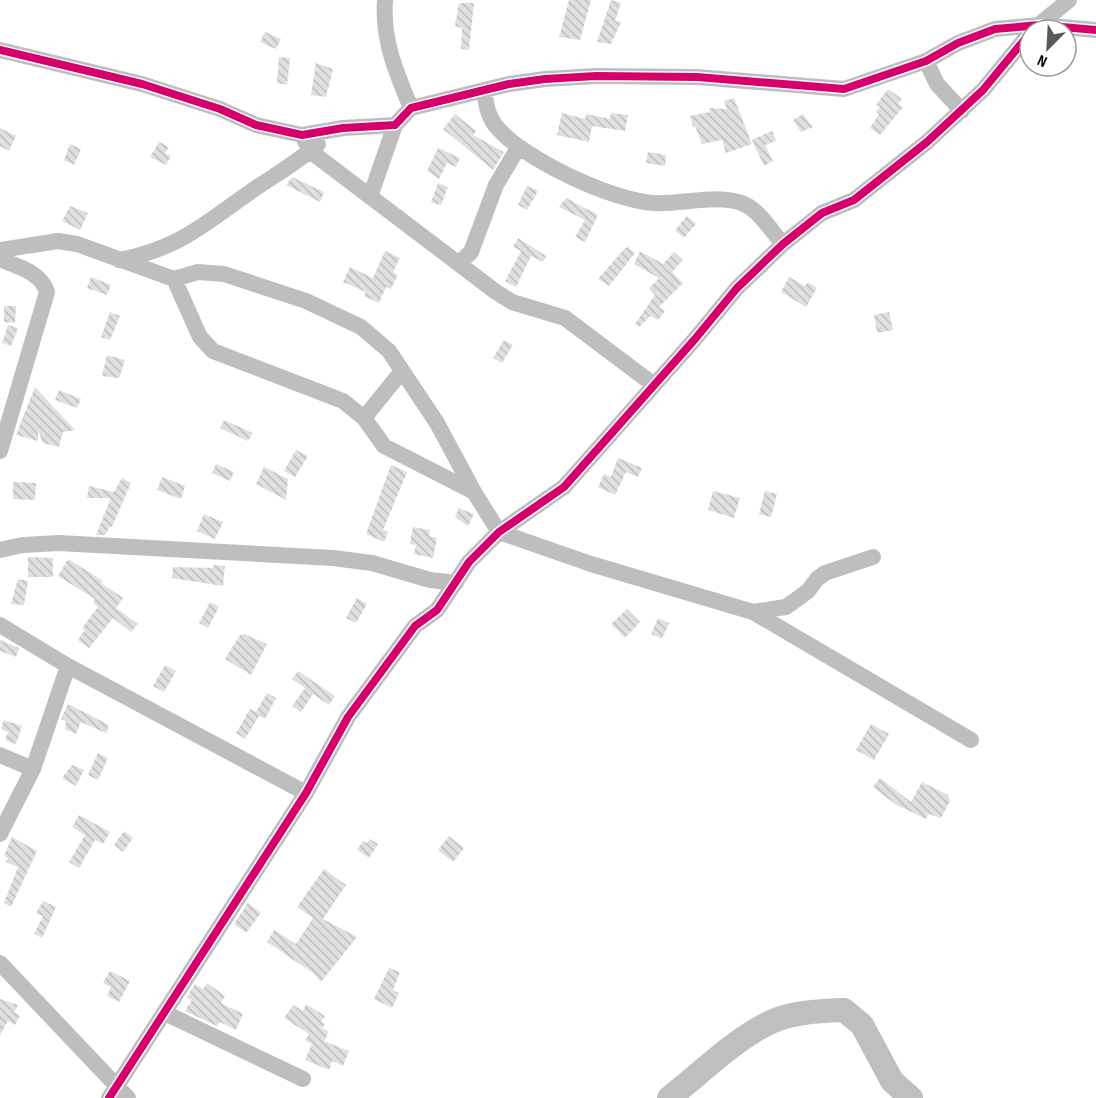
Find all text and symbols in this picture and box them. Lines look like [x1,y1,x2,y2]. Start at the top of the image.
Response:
north arrow [1018,18,1078,78]
text: N [1035,50,1050,71]

